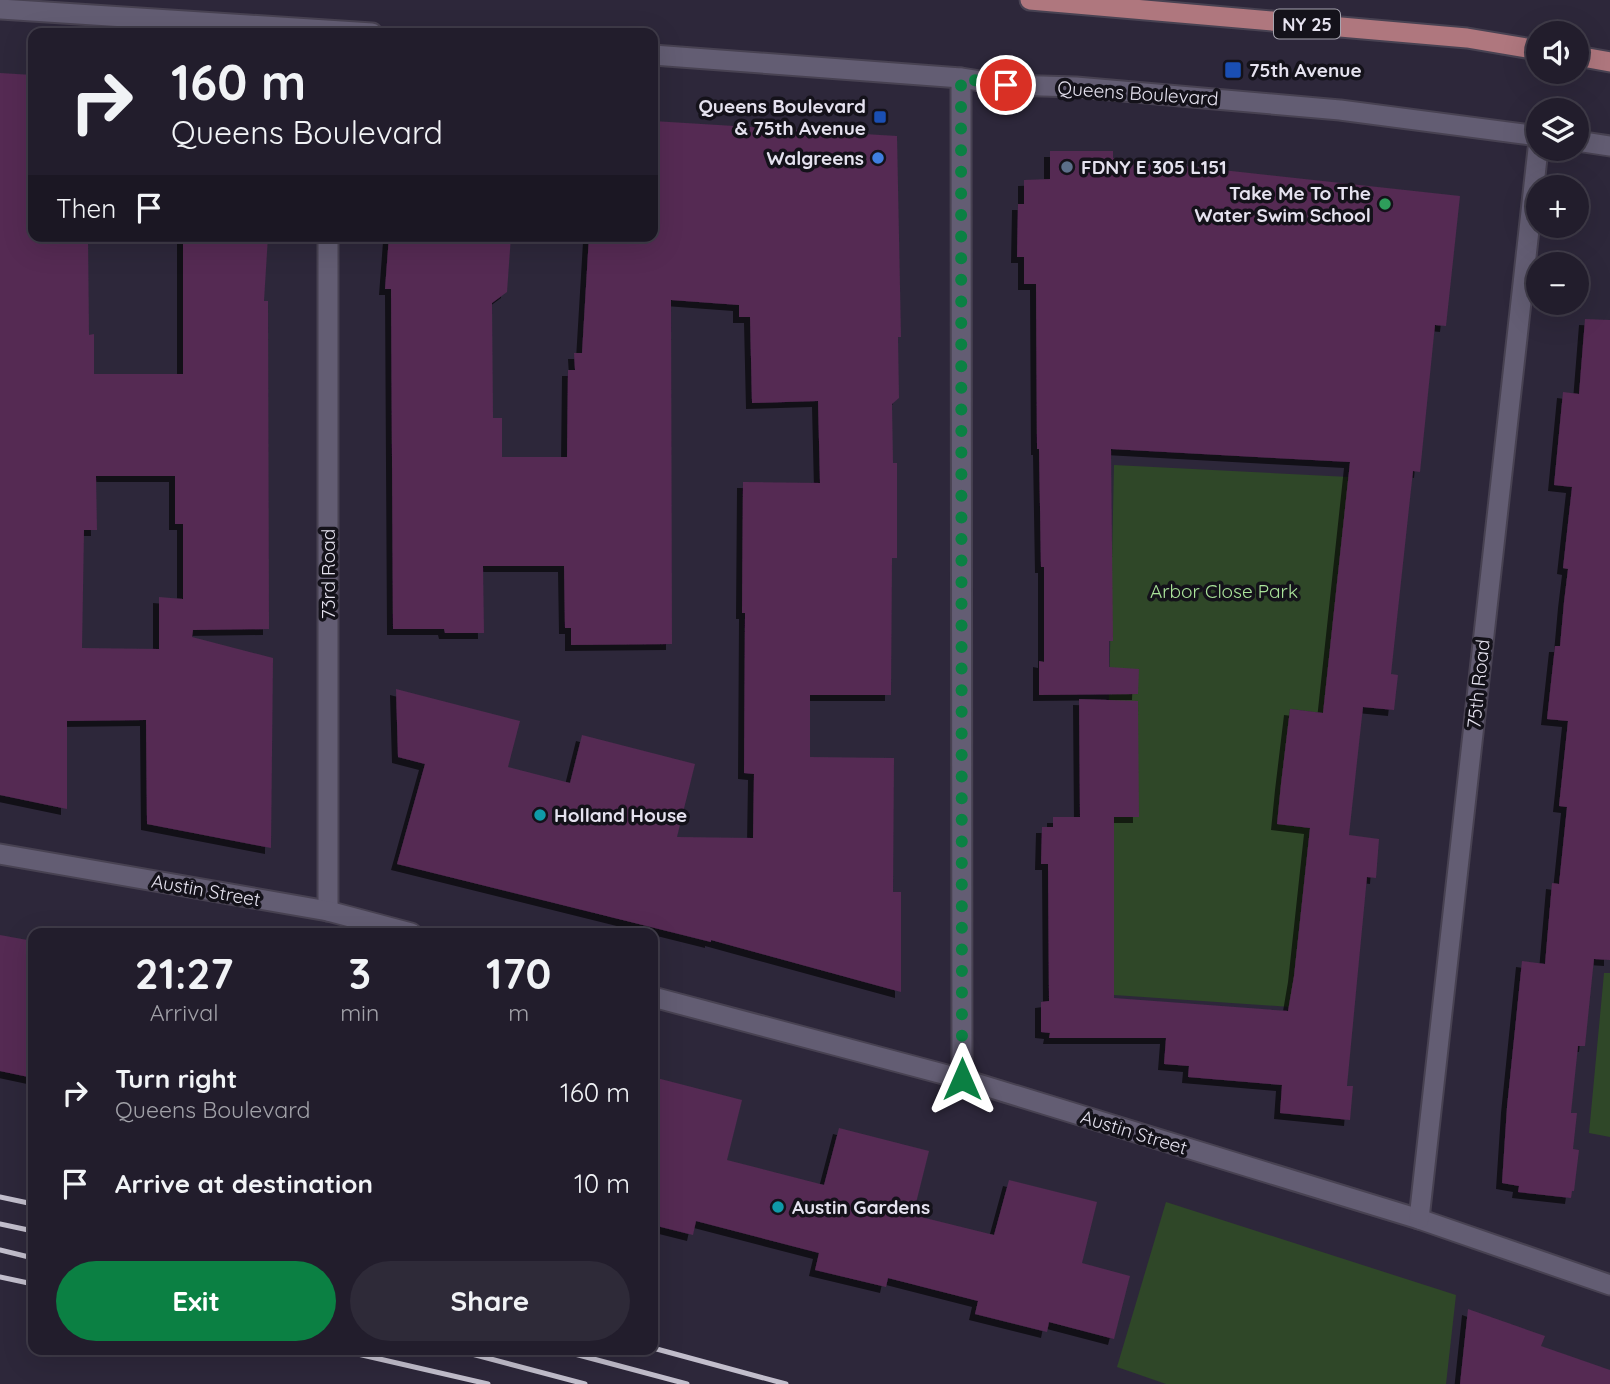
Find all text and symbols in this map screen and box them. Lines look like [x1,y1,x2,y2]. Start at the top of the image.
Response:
road number: NY 25 [1274,9,1340,38]
map controls [1526,21,1589,315]
button: sound [1526,21,1589,84]
text: 160 m [171,51,306,112]
pin [976,55,1036,115]
icon: right [56,56,147,147]
place label: 75th Avenue [1249,58,1362,82]
marker: 75th Avenue [1223,60,1243,80]
icon: arrive [987,66,1025,104]
street label: Queens Boulevard [1057,75,1219,111]
place label: Queens Boulevard & 75th Avenue [698,94,866,140]
button: layers [1526,98,1589,161]
marker: Queens Boulevard & 75th Avenue [872,109,888,125]
text: Queens Boulevard [171,112,443,152]
place label: Walgreens [767,146,864,170]
marker: Walgreens [870,150,886,166]
place label: FDNY E 305 L151 [1081,155,1227,179]
marker: FDNY E 305 L151 [1059,159,1075,175]
button: + [1526,175,1589,238]
place label: Take Me To The Water Swim School [1194,181,1371,227]
icon: arrive [130,189,168,227]
text: Then [56,192,116,225]
marker: Take Me To The Water Swim School [1377,196,1393,212]
button: − [1526,252,1589,315]
street label: 73rd Road [316,529,340,619]
park label: Arbor Close Park [1150,579,1298,603]
street label: 75th Road [1461,638,1495,730]
place label: Holland House [554,803,687,827]
marker: Holland House [532,807,548,823]
street label: Austin Street [150,869,262,911]
text: 21:27 [135,947,233,1000]
text: 3 [348,947,371,1000]
text: 170 [486,947,551,1000]
text: Arrival [150,998,219,1027]
text: min [340,998,379,1027]
text: m [508,998,529,1027]
position arrow [925,1042,999,1116]
text: Turn right [115,1062,237,1095]
icon: right [56,1074,94,1112]
text: 160 m [560,1076,630,1109]
text: Queens Boulevard [115,1095,310,1124]
street label: Austin Street [1078,1104,1190,1160]
icon: arrive [56,1165,94,1203]
text: Arrive at destination [115,1167,373,1200]
text: 10 m [574,1167,630,1200]
place label: Austin Gardens [792,1195,930,1219]
marker: Austin Gardens [770,1199,786,1215]
button: Exit [56,1261,336,1341]
button: Share [350,1261,630,1341]

